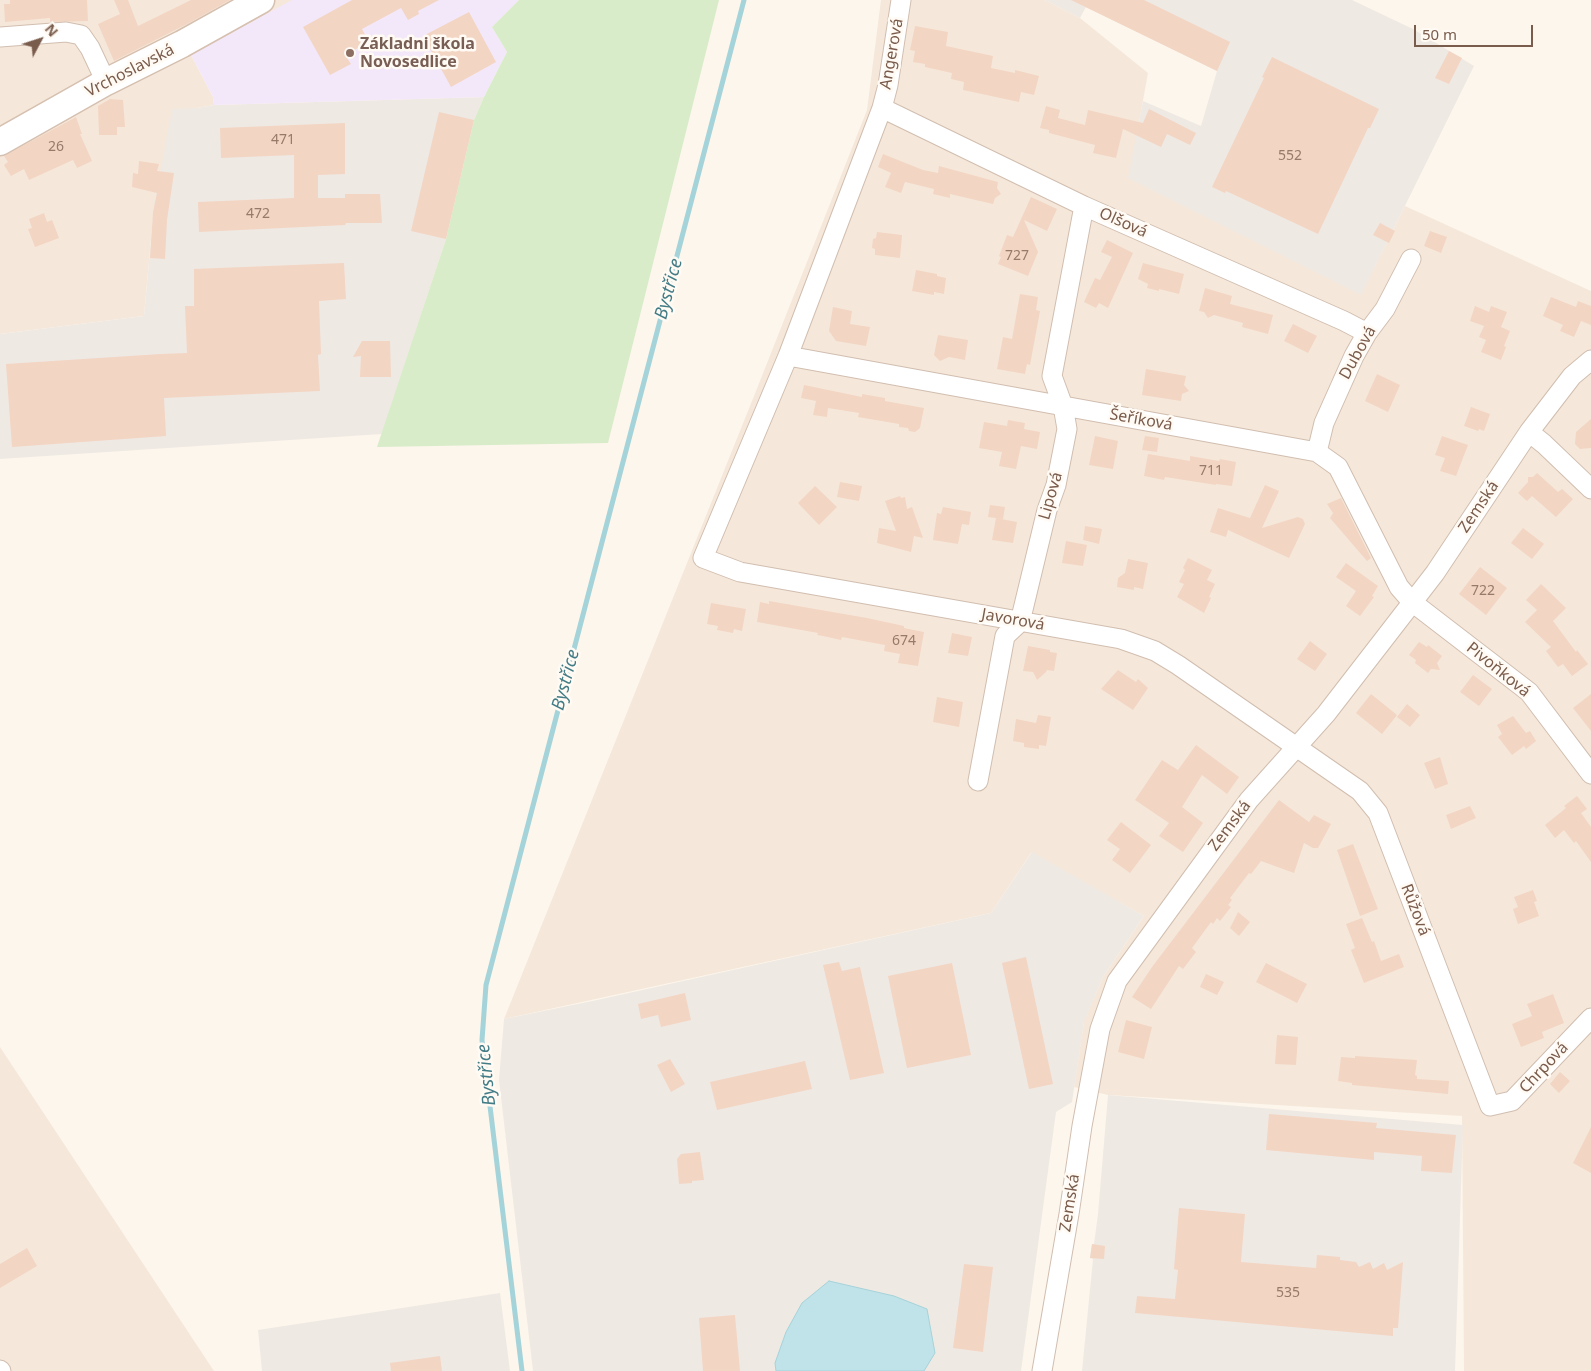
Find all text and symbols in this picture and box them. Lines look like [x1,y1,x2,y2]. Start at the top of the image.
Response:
north arrow [15,15,65,65]
scale bar [1416,15,1535,47]
street label: Angerová [876,17,908,91]
text: N [41,20,63,41]
text: 50 m [1422,24,1457,44]
place label: Základni škola Novosedlice [360,34,475,72]
street label: Vrchoslavská [82,40,178,102]
marker: Základni škola Novosedlice [344,47,356,59]
house number: 471 [271,132,295,148]
house number: 26 [48,139,64,155]
house number: 552 [1278,148,1302,164]
street label: Olšová [1096,204,1150,242]
house number: 472 [246,206,270,222]
house number: 727 [1005,248,1029,264]
water label: Bystřice [651,256,687,322]
street label: Dubová [1336,323,1380,383]
street label: Šeříková [1108,405,1174,435]
house number: 711 [1199,463,1223,479]
street label: Lipová [1035,470,1067,522]
street label: Zemská [1455,477,1503,537]
house number: 722 [1471,583,1495,599]
street label: Javorová [980,605,1046,635]
house number: 674 [892,633,916,649]
street label: Pivoňková [1462,638,1534,702]
water label: Bystřice [548,647,584,713]
street label: Zemská [1205,797,1255,855]
street label: Růžová [1396,881,1434,939]
street label: Chrpová [1516,1038,1572,1098]
water label: Bystřice [473,1043,501,1107]
street label: Zemská [1056,1173,1084,1233]
house number: 535 [1276,1285,1300,1301]

